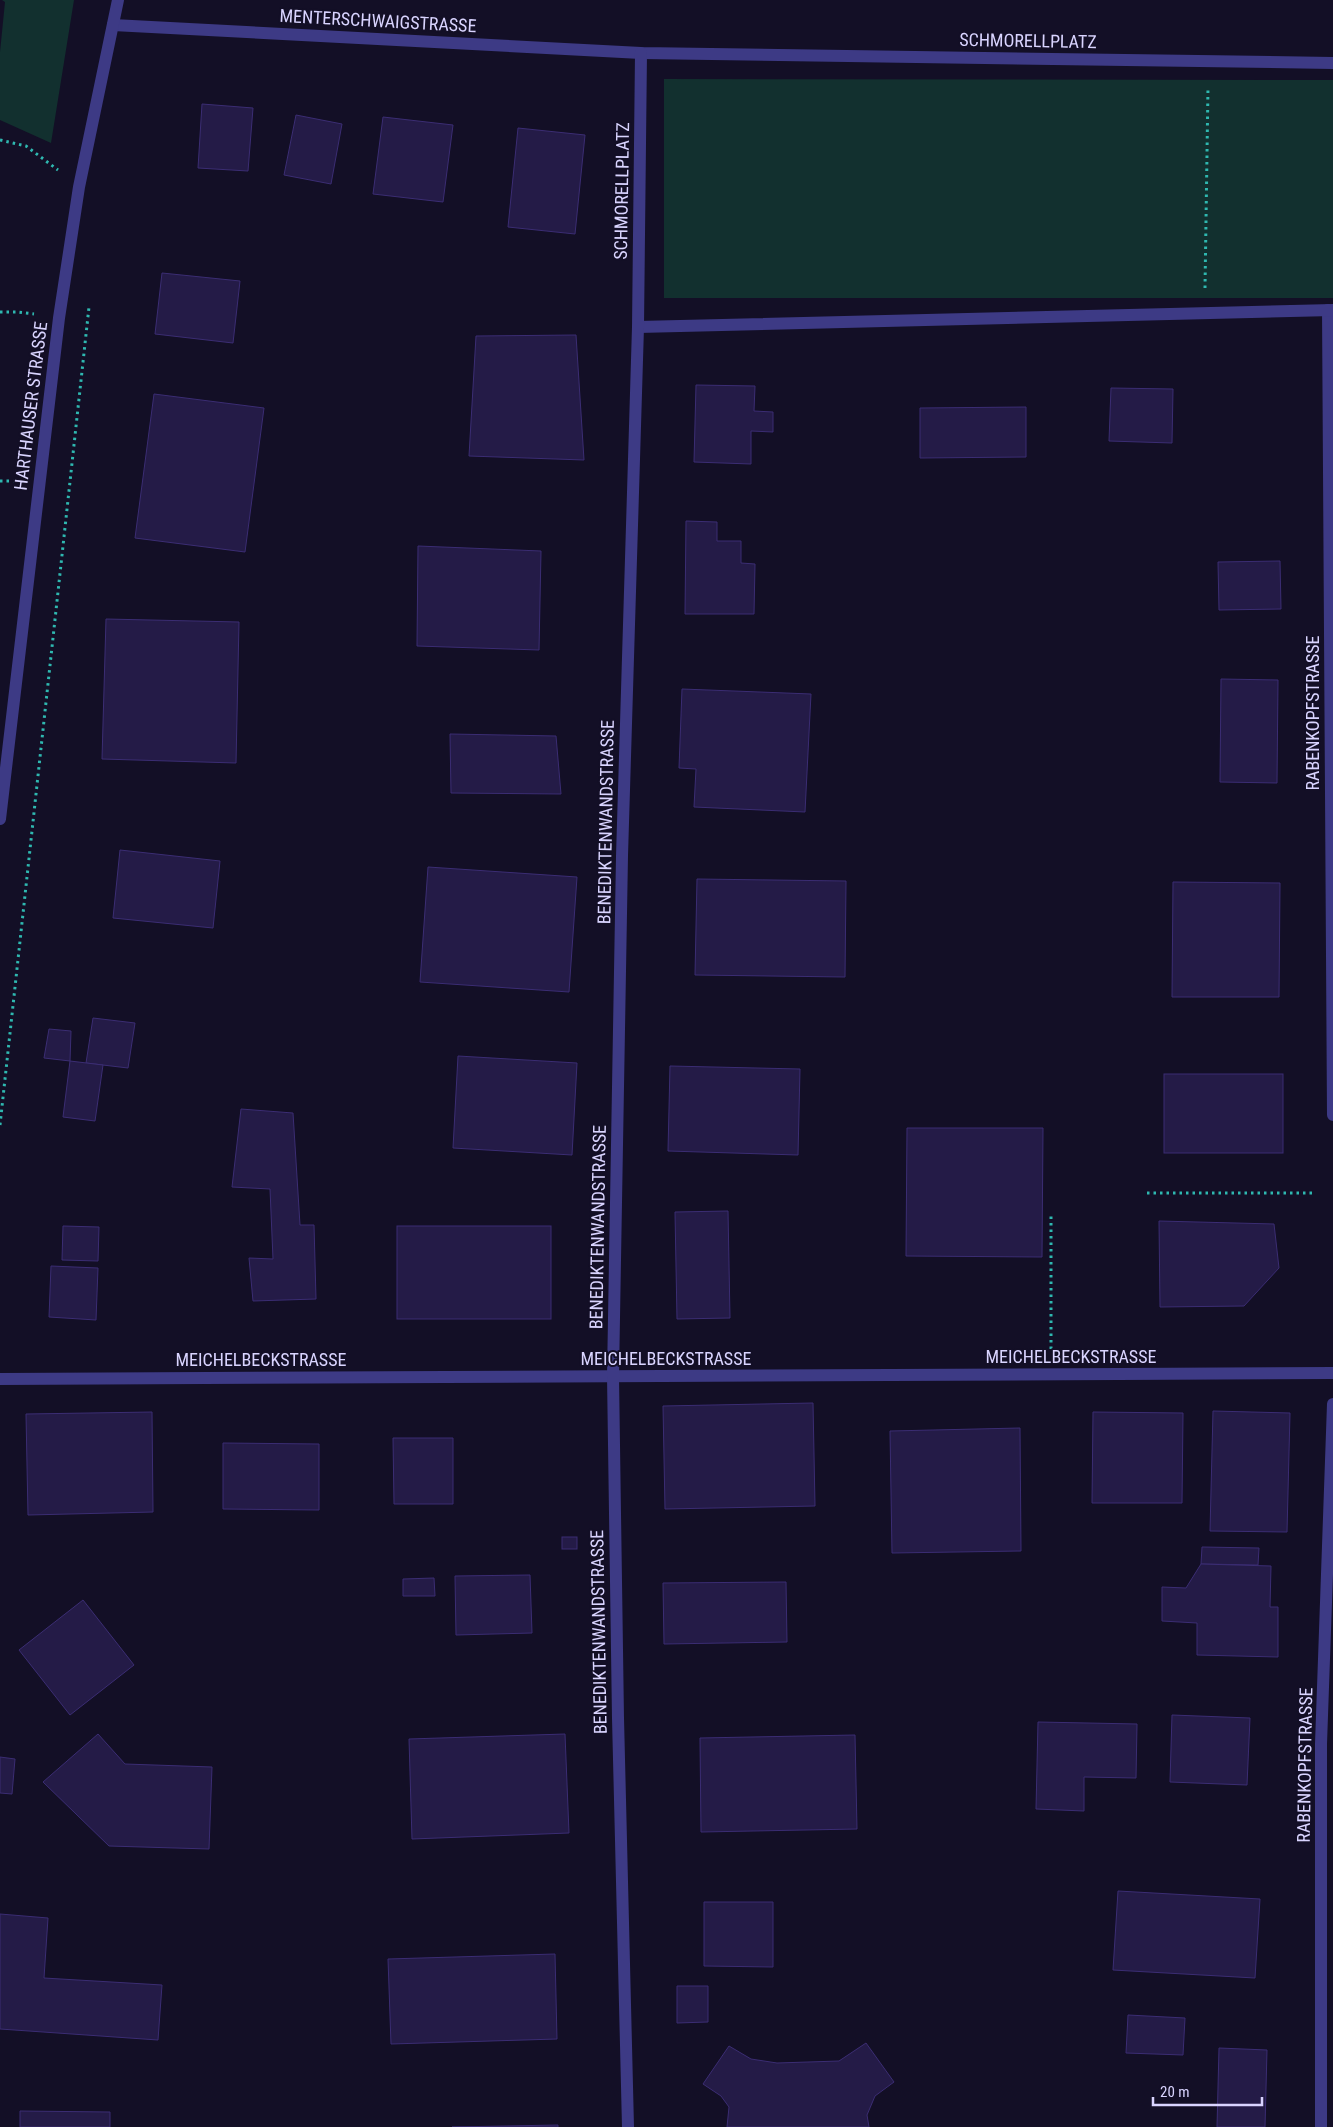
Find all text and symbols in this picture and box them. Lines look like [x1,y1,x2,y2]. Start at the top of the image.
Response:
street label: MENTERSCHWAIGSTRASSE [279,5,477,36]
street label: SCHMORELLPLATZ [959,29,1097,52]
street label: SCHMORELLPLATZ [610,122,633,260]
street label: HARTHAUSER STRASSE [10,320,51,491]
street label: RABENKOPFSTRASSE [1302,635,1323,791]
street label: BENEDIKTENWANDSTRASSE [593,720,618,924]
street label: BENEDIKTENWANDSTRASSE [585,1125,610,1329]
street label: MEICHELBECKSTRASSE [986,1346,1157,1367]
street label: MEICHELBECKSTRASSE [581,1348,752,1369]
street label: MEICHELBECKSTRASSE [176,1349,347,1370]
street label: BENEDIKTENWANDSTRASSE [586,1530,611,1734]
street label: RABENKOPFSTRASSE [1293,1687,1316,1843]
scale bar [1153,2074,1262,2106]
text: 20 m [1160,2083,1190,2101]

